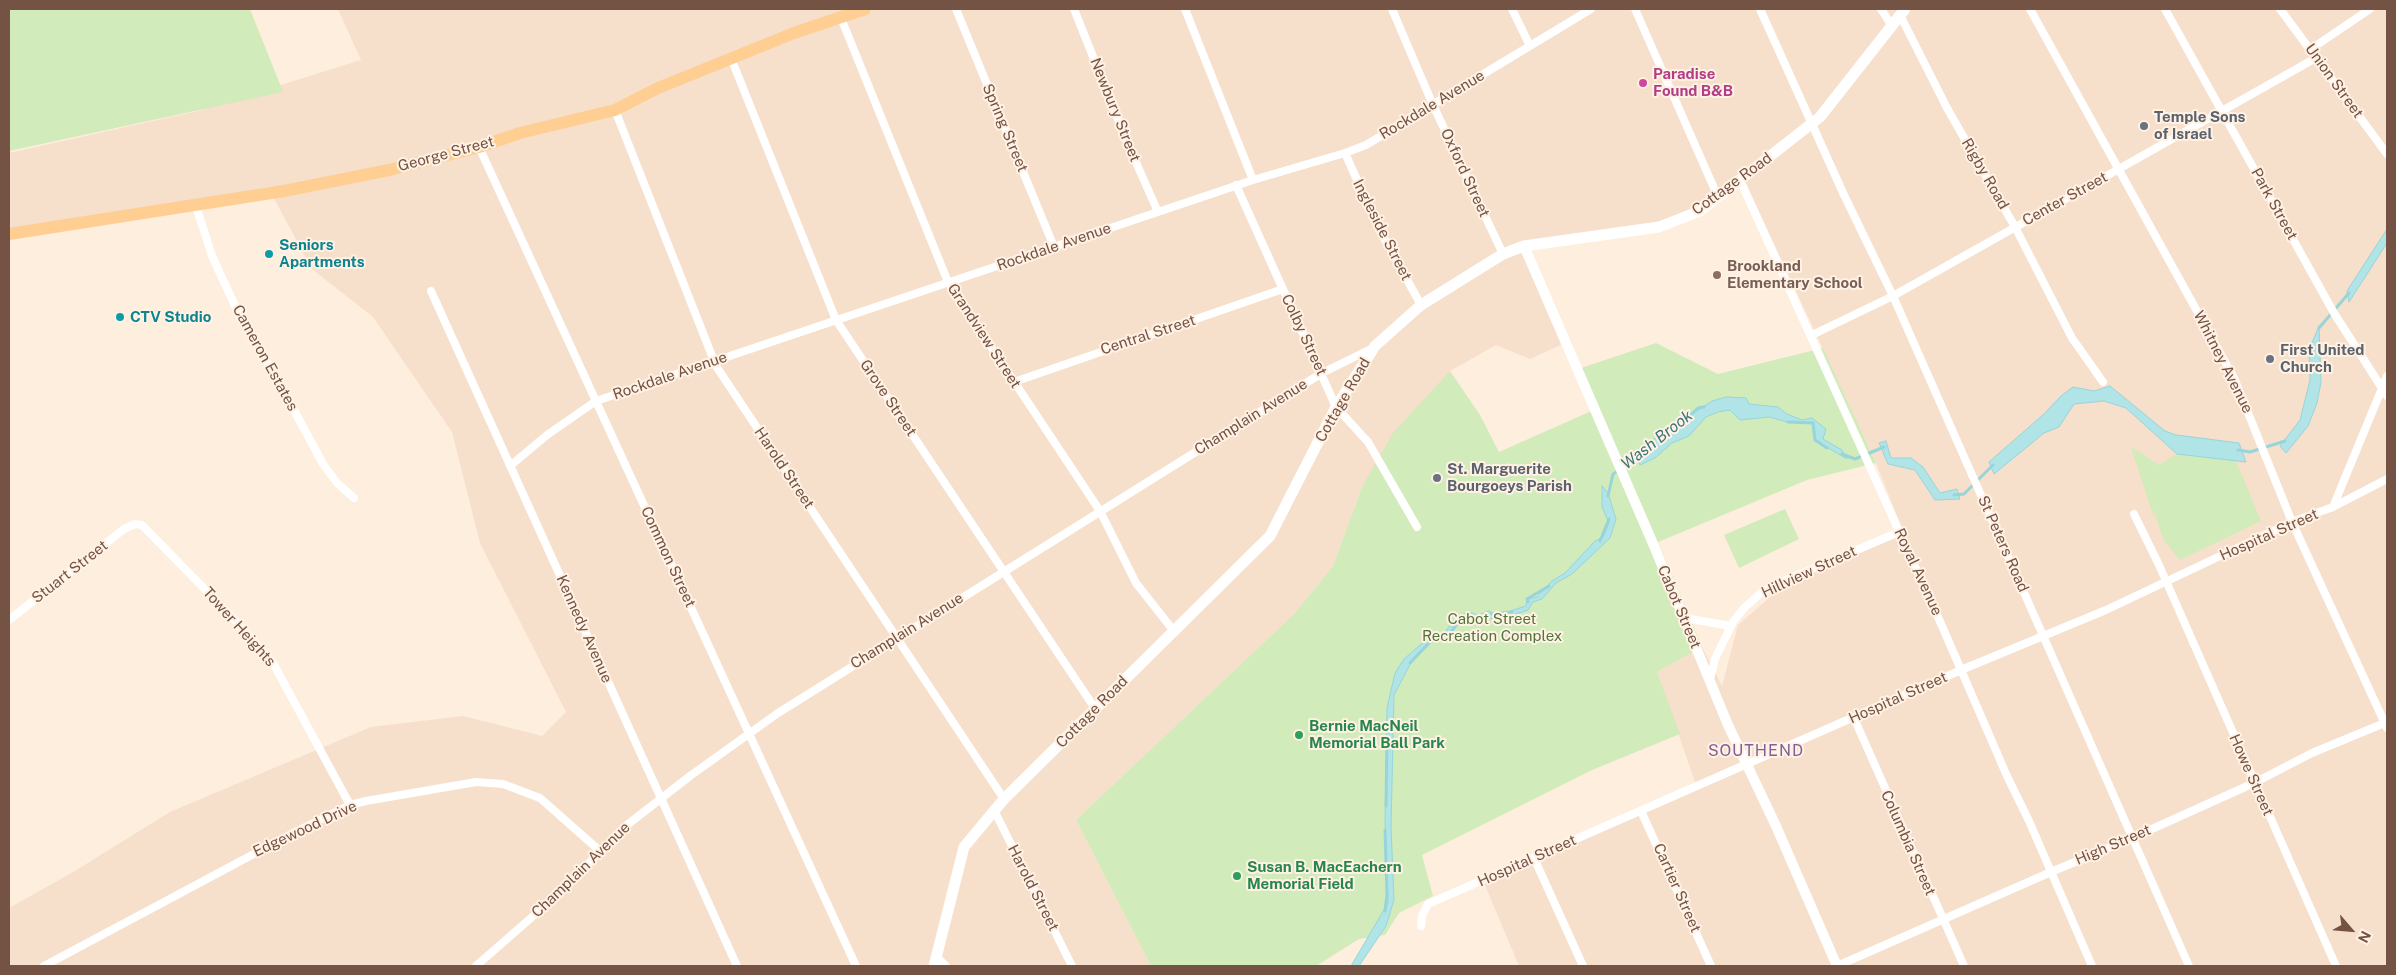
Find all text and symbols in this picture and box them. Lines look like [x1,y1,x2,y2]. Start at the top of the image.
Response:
street label: Union Street [2301,40,2367,122]
street label: Newbury Street [1086,55,1144,165]
place label: Paradise Found B&B [1653,65,1733,100]
street label: Rockdale Avenue [1376,66,1488,144]
marker: Paradise Found B&B [1637,77,1649,89]
street label: Spring Street [978,81,1032,175]
place label: Temple Sons of Israel [2154,108,2245,143]
marker: Temple Sons of Israel [2138,120,2150,132]
street label: Oxford Street [1437,126,1493,220]
street label: George Street [396,133,496,175]
street label: Rigby Road [1957,135,2013,213]
street label: Cottage Road [1689,149,1775,219]
street label: Park Street [2247,165,2301,243]
street label: Center Street [2019,168,2111,230]
street label: Ingleside Street [1349,176,1415,284]
street label: Rockdale Avenue [995,219,1113,275]
place label: Seniors Apartments [279,236,365,271]
marker: Seniors Apartments [263,248,275,260]
place label: Brookland Elementary School [1727,257,1863,292]
marker: Brookland Elementary School [1711,269,1723,281]
street label: Grandview Street [943,280,1025,392]
street label: Colby Street [1277,292,1331,378]
street label: Cameron Estates [228,302,302,414]
place label: CTV Studio [130,308,211,326]
street label: Whitney Avenue [2189,308,2257,416]
marker: CTV Studio [114,311,126,323]
street label: Central Street [1098,311,1198,359]
place label: First United Church [2280,341,2364,376]
street label: Rockdale Avenue [611,348,729,404]
marker: First United Church [2264,353,2276,365]
street label: Cottage Road [1312,355,1374,445]
street label: Grove Street [856,356,920,440]
street label: Champlain Avenue [1191,375,1311,459]
water label: Wash Brook [1618,406,1696,474]
street label: Harold Street [750,424,818,512]
place label: St. Marguerite Bourgoeys Parish [1447,460,1572,495]
marker: St. Marguerite Bourgoeys Parish [1431,472,1443,484]
street label: St Peters Road [1974,493,2032,595]
street label: Common Street [637,504,699,610]
street label: Hospital Street [2217,505,2321,565]
street label: Royal Avenue [1890,526,1946,618]
street label: Stuart Street [28,537,112,607]
street label: Hillview Street [1759,542,1859,602]
street label: Cabot Street [1653,563,1705,651]
street label: Kennedy Avenue [552,572,616,686]
street label: Tower Heights [199,584,279,670]
street label: Champlain Avenue [847,589,967,673]
park label: Cabot Street Recreation Complex [1422,610,1562,645]
street label: Hospital Street [1846,668,1950,728]
street label: Cottage Road [1052,672,1132,752]
place label: Bernie MacNeil Memorial Ball Park [1309,717,1445,752]
marker: Bernie MacNeil Memorial Ball Park [1293,729,1305,741]
street label: Howe Street [2225,731,2277,819]
district label: SOUTHEND [1707,741,1805,761]
street label: Columbia Street [1877,788,1939,898]
street label: Edgewood Drive [250,797,360,861]
street label: Champlain Avenue [528,819,634,921]
street label: High Street [2072,821,2154,869]
street label: Hospital Street [1475,831,1579,891]
street label: Cartier Street [1649,841,1705,935]
street label: Harold Street [1004,842,1062,934]
place label: Susan B. MacEachern Memorial Field [1247,858,1402,893]
marker: Susan B. MacEachern Memorial Field [1231,870,1243,882]
north arrow [2326,905,2376,955]
text: N [2355,928,2374,945]

